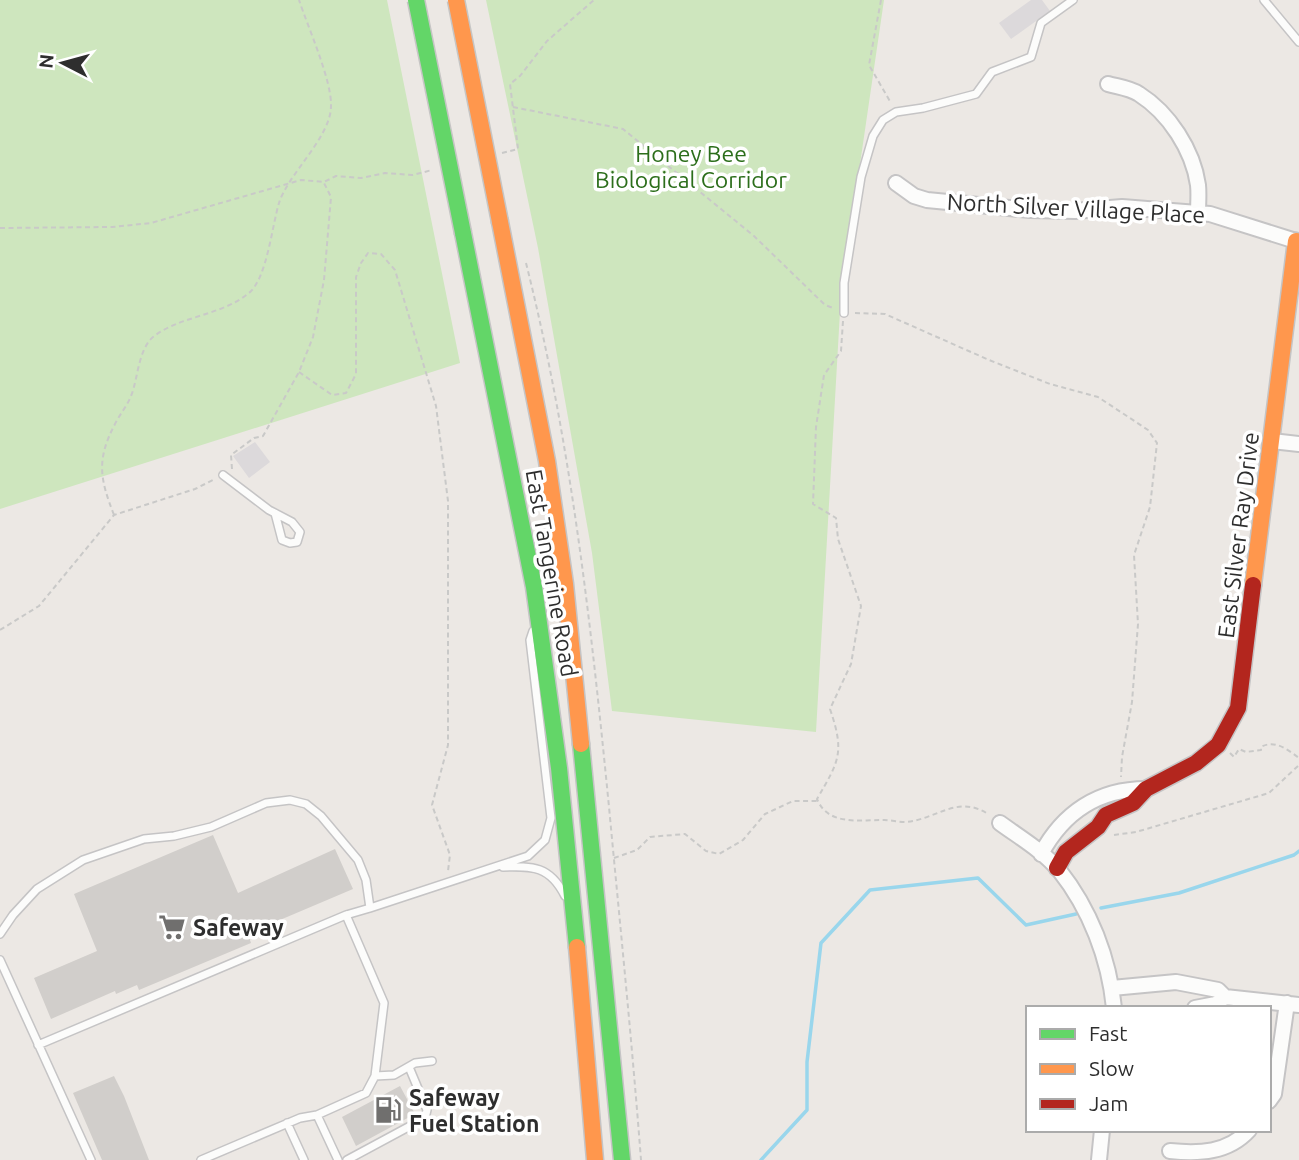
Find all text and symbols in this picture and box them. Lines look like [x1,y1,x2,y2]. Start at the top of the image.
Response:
north arrow [28,28,98,98]
text: N [34,53,58,69]
park label: Honey Bee Biological Corridor [595,141,787,192]
street label: North Silver Village Place [946,189,1206,227]
street label: East Silver Ray Drive [1213,431,1263,639]
street label: East Tangerine Road [521,467,583,679]
supermarket icon: Safeway [157,912,187,942]
place label: Safeway [193,915,284,940]
legend [1026,1006,1271,1132]
text: Fast [1089,1021,1127,1045]
text: Slow [1089,1056,1134,1080]
place label: Safeway Fuel Station [409,1085,539,1136]
text: Jam [1089,1091,1128,1115]
fuel station icon: Safeway Fuel Station [373,1095,403,1125]

